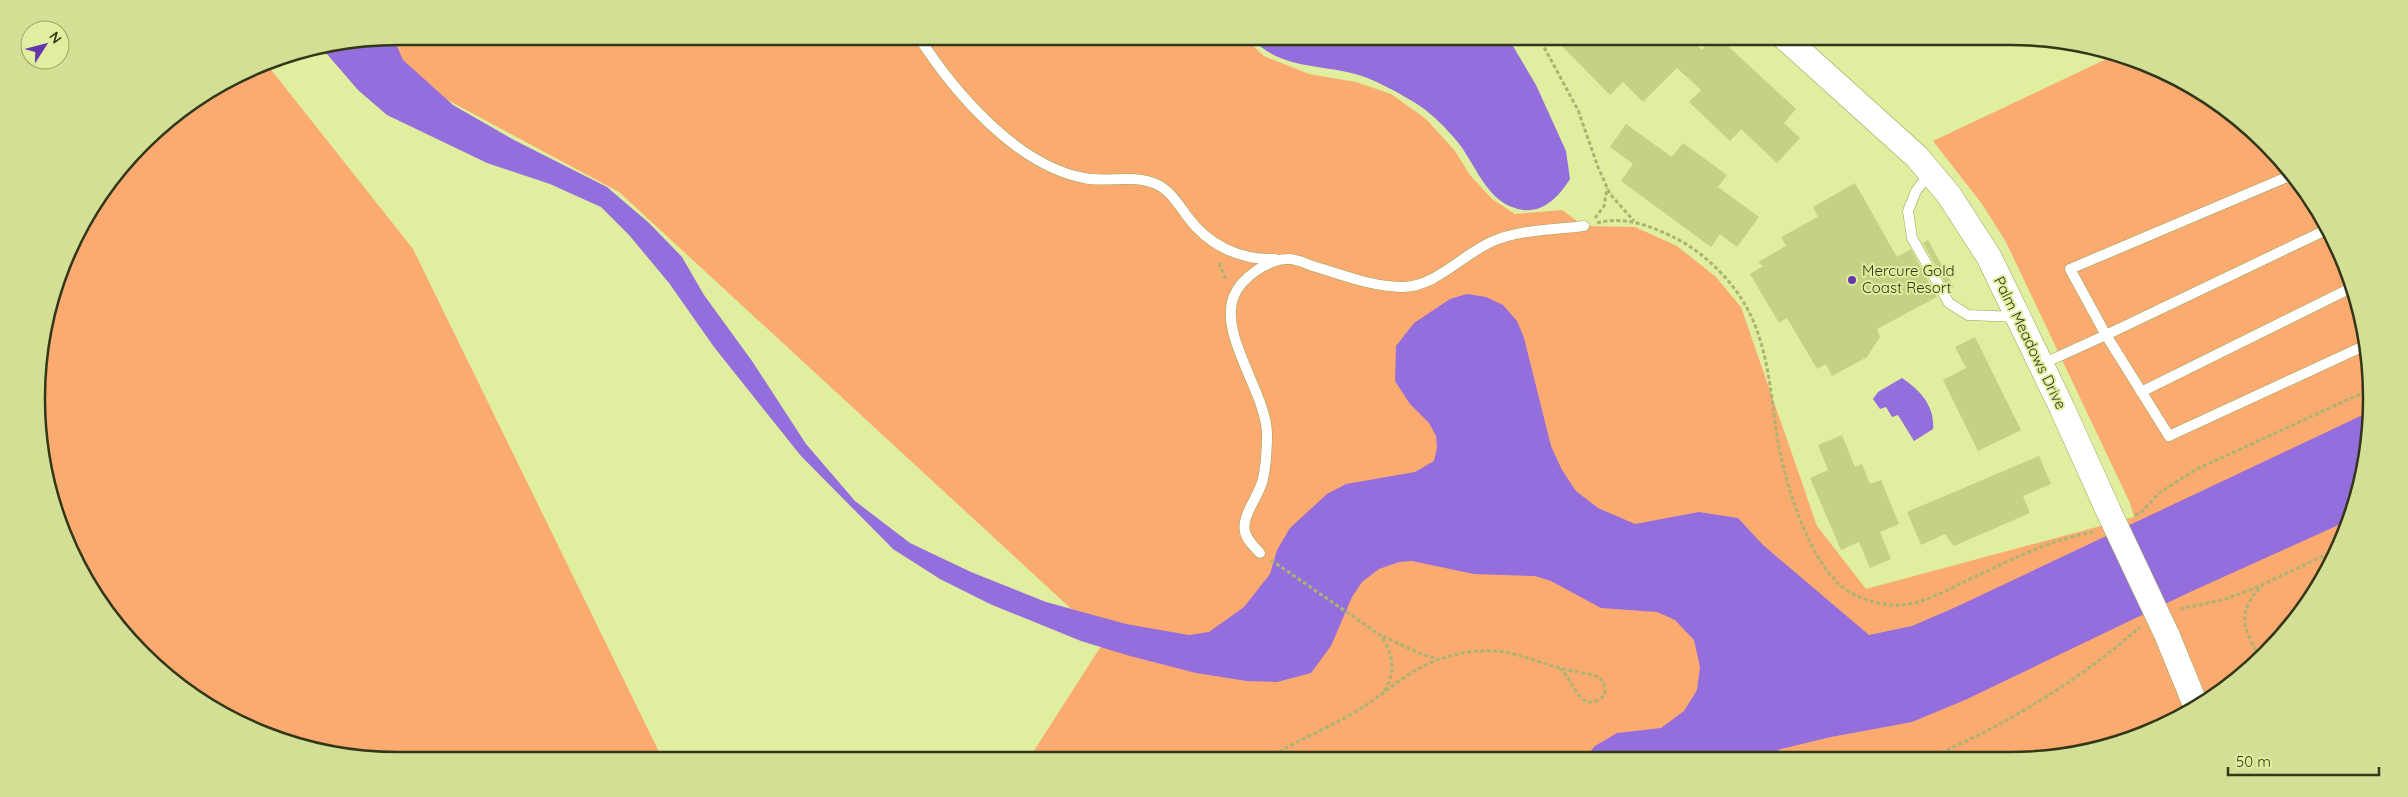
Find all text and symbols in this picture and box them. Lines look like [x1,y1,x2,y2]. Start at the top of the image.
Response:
north arrow [20,20,70,70]
text: N [45,28,66,47]
place label: Mercure Gold Coast Resort [1862,261,1955,297]
street label: Palm Meadows Drive [1990,273,2071,412]
marker: Mercure Gold Coast Resort [1846,274,1858,286]
scale bar [2228,744,2379,776]
text: 50 m [2236,752,2271,771]

